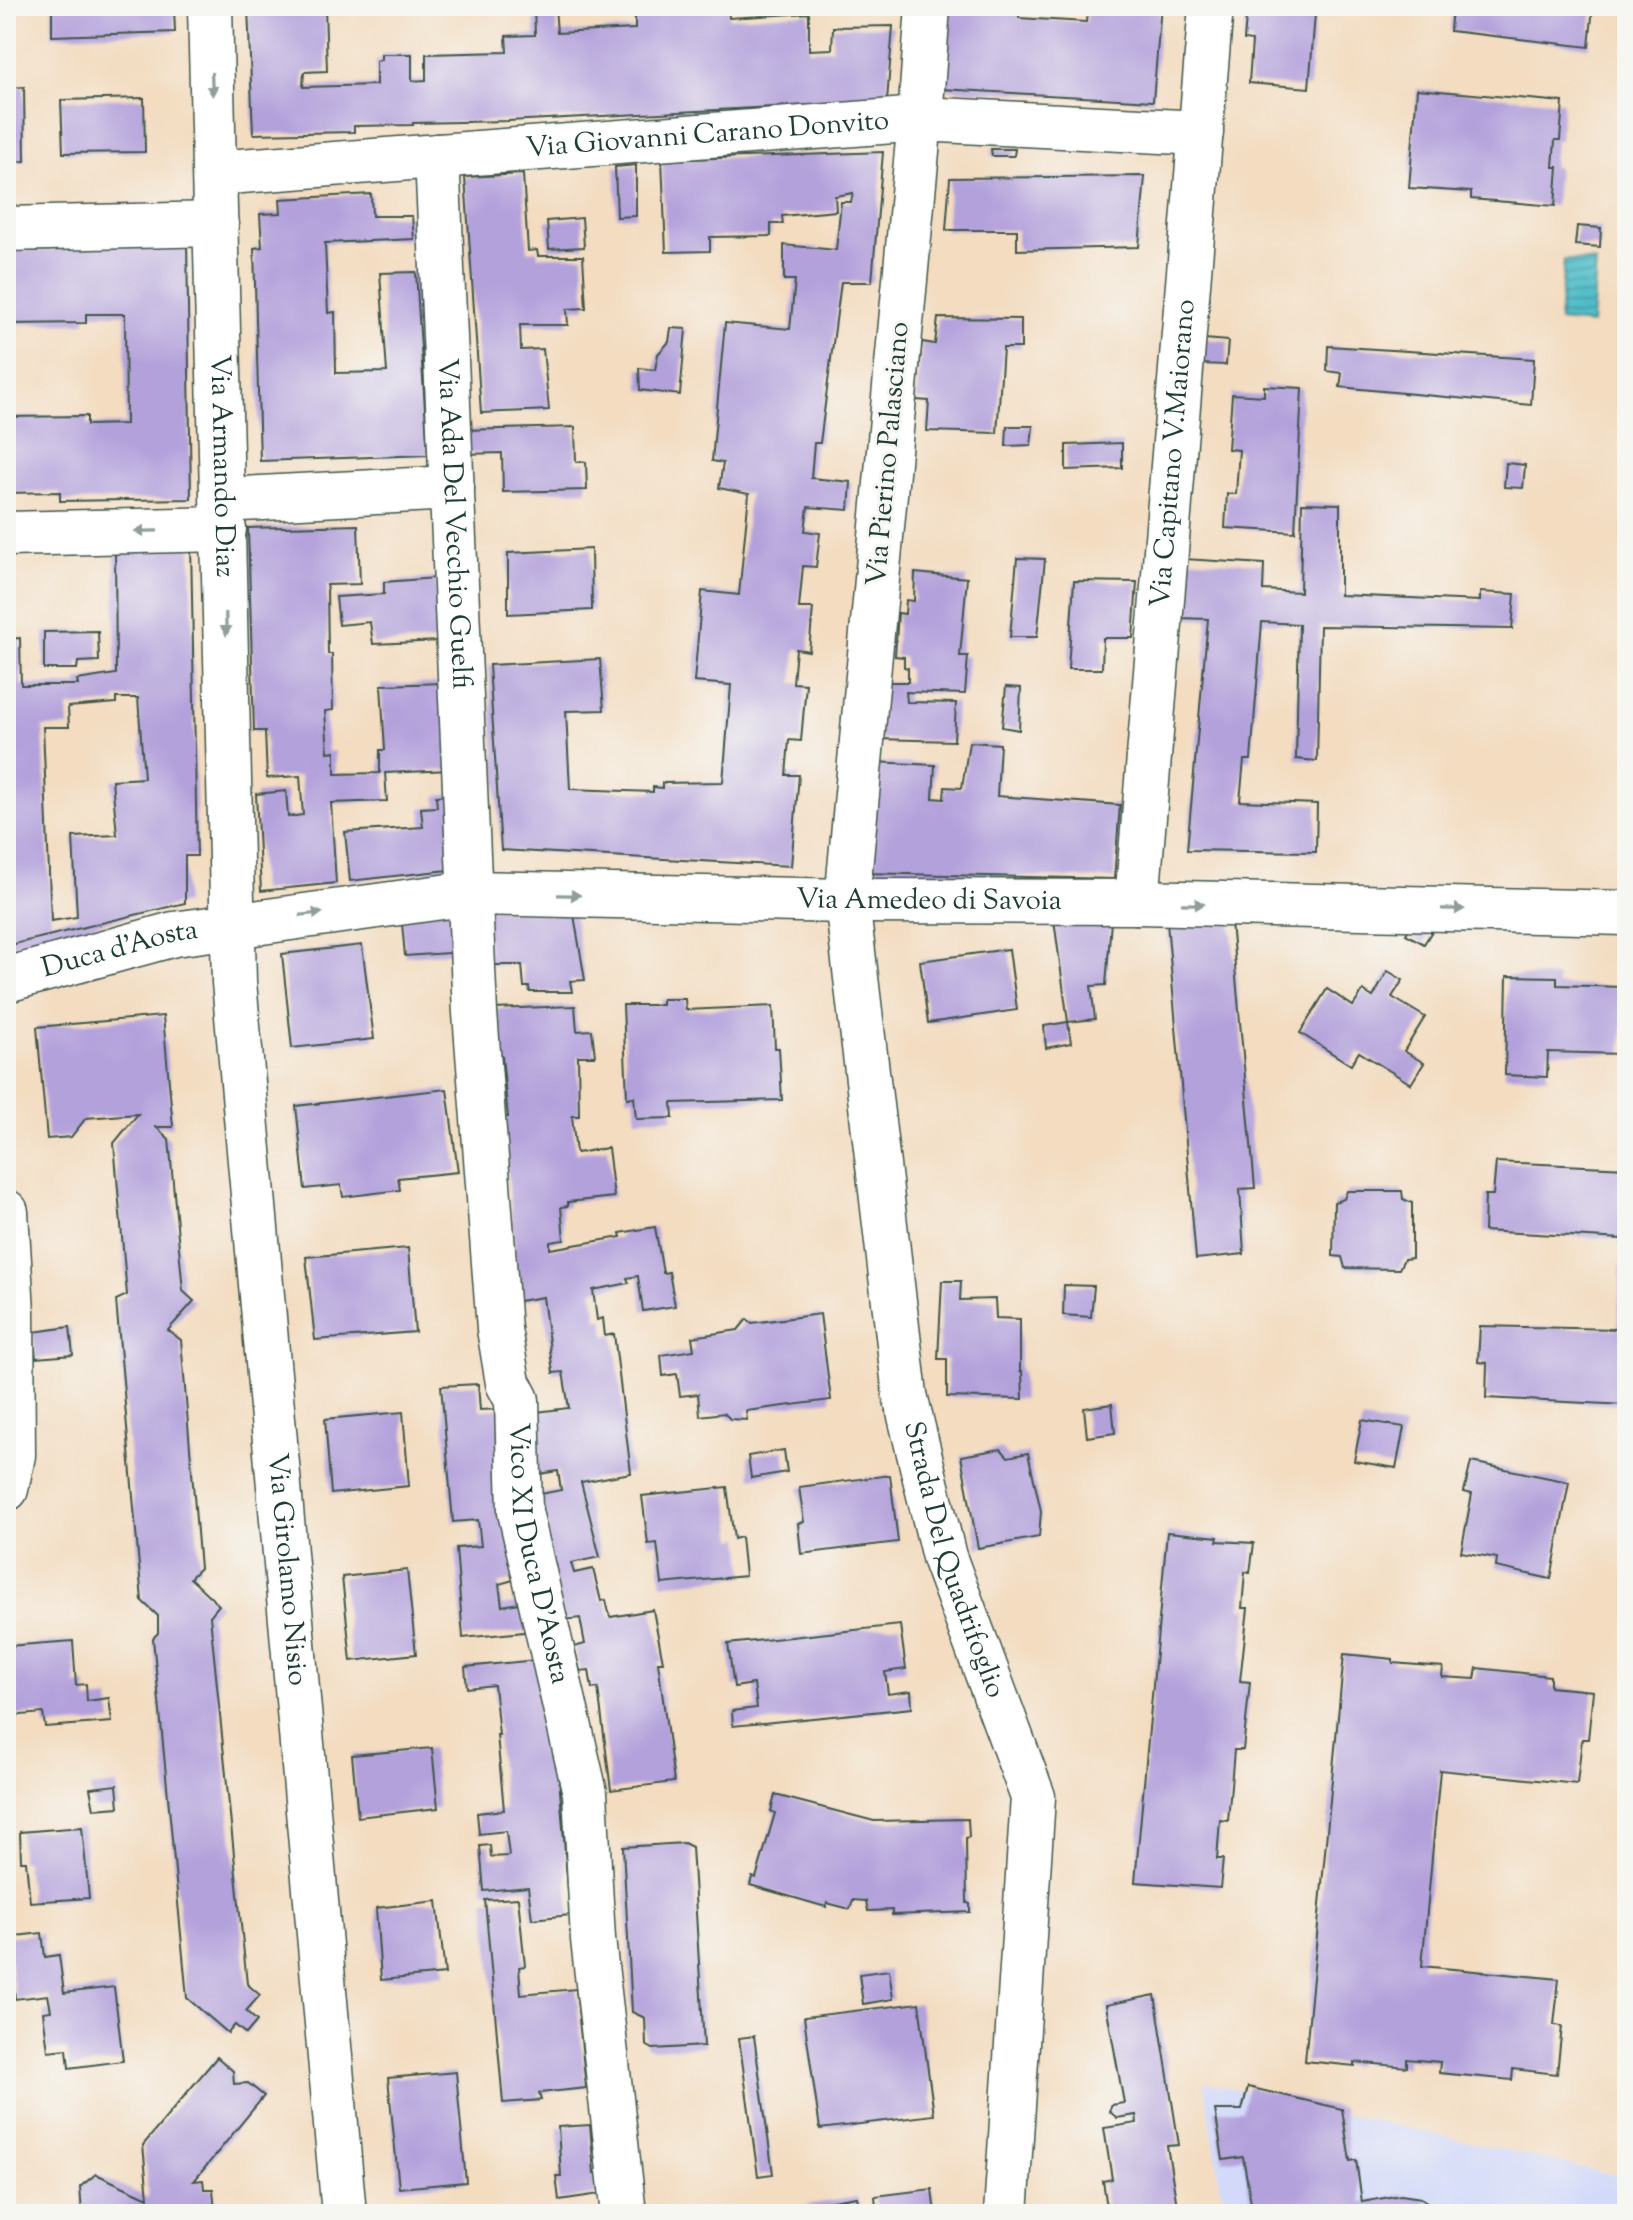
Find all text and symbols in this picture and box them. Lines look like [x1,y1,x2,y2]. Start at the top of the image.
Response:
one-way arrow [206,72,219,97]
street label: Via Giovanni Carano Donvito [525,101,891,169]
street label: Via Capitano V.Maiorano [1141,298,1207,609]
street label: Via Pierino Palasciano [858,320,920,588]
street label: Via Armando Diaz [199,354,244,578]
street label: Via Ada Del Vecchio Guelfi [426,357,481,690]
one-way arrow [133,525,158,537]
one-way arrow [220,612,233,637]
street label: Via Amedeo di Savoia [796,880,1062,922]
one-way arrow [557,888,582,901]
one-way arrow [1181,897,1206,910]
one-way arrow [1441,903,1466,916]
one-way arrow [299,907,324,920]
street label: Duca d'Aosta [37,911,200,989]
street label: Strada Del Quadrifoglio [892,1417,1015,1704]
street label: Vico XI Duca D'Aosta [498,1422,579,1688]
street label: Via Girolamo Nisio [256,1451,317,1687]

